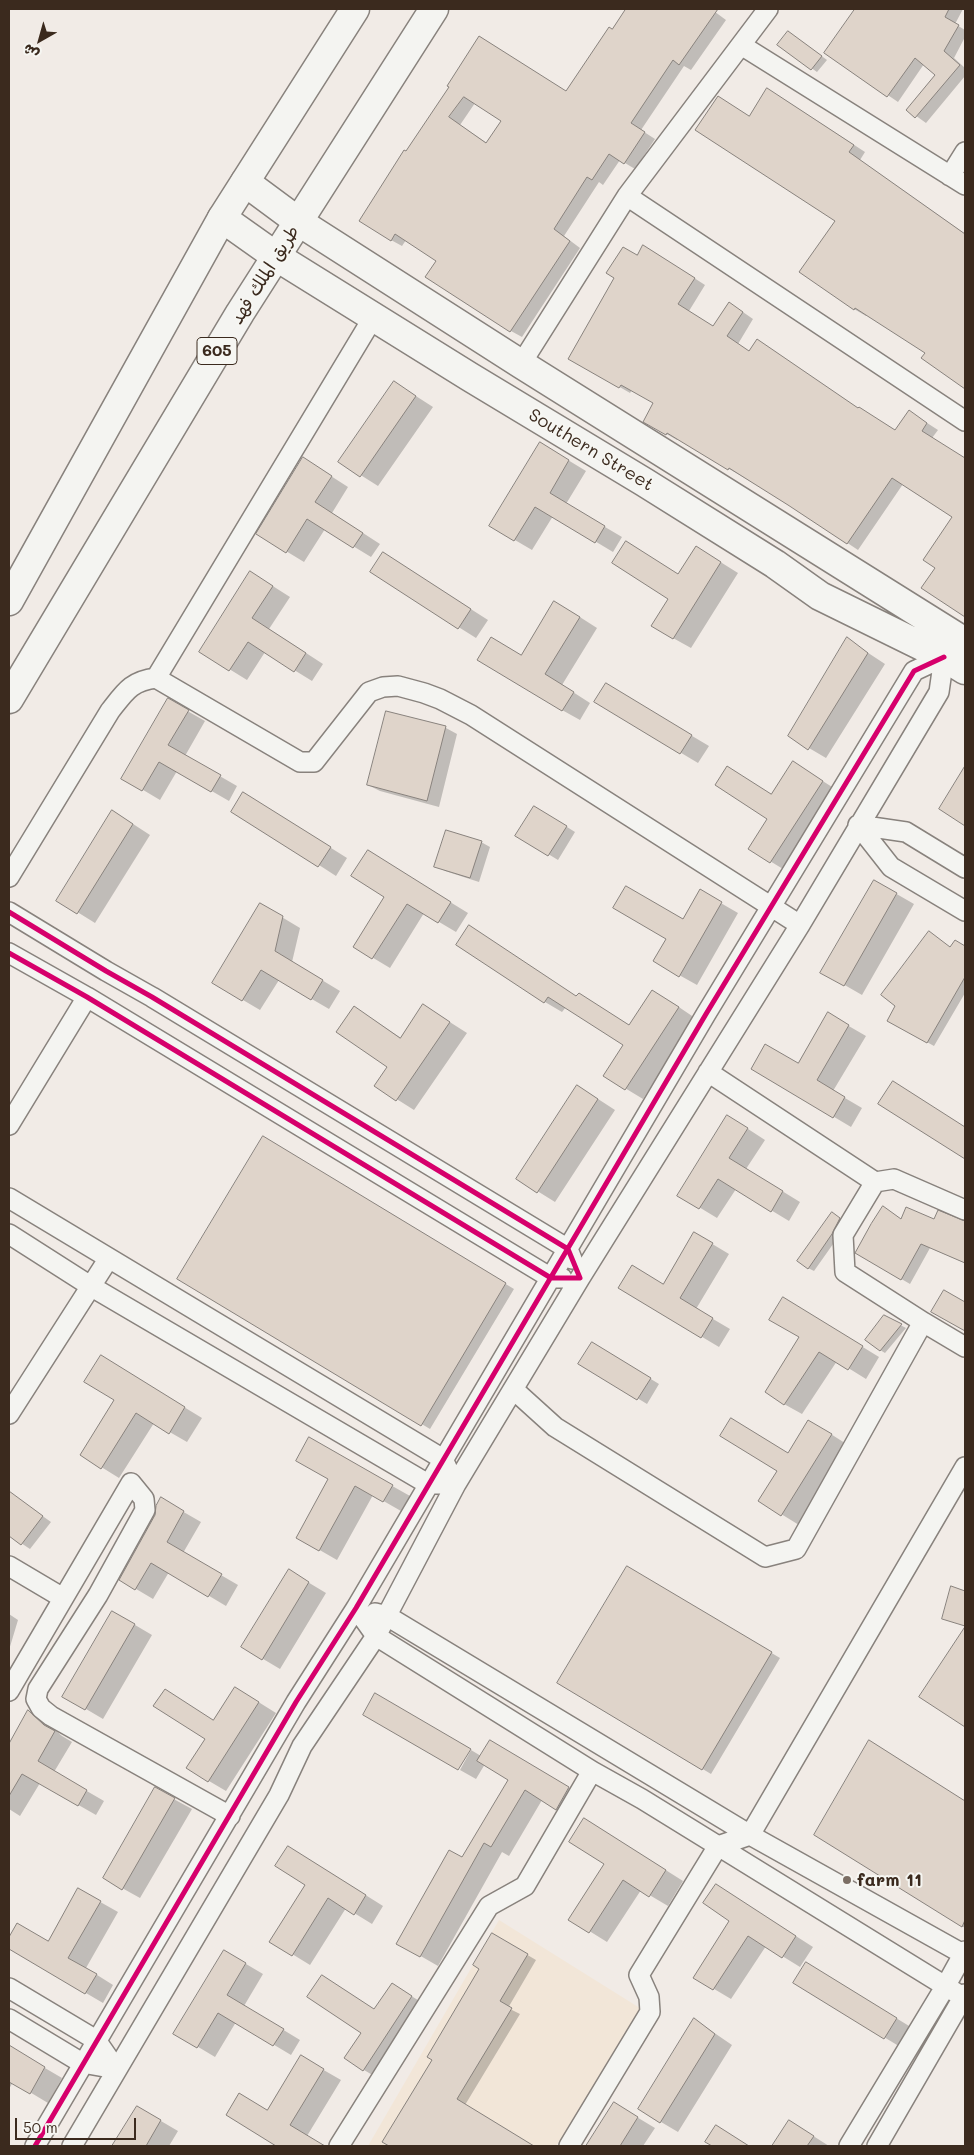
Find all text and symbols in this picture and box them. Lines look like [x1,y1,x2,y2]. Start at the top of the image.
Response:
north arrow [15,15,65,65]
text: ش [19,40,42,64]
street label: طريق الملك فهد [226,222,304,328]
road number: 605 [197,338,237,364]
street label: Southern Street [525,404,657,496]
place label: farm 11 [857,1869,922,1891]
marker: farm 11 [841,1874,853,1886]
scale bar [18,2108,139,2140]
text: 50 m [23,2117,58,2137]

